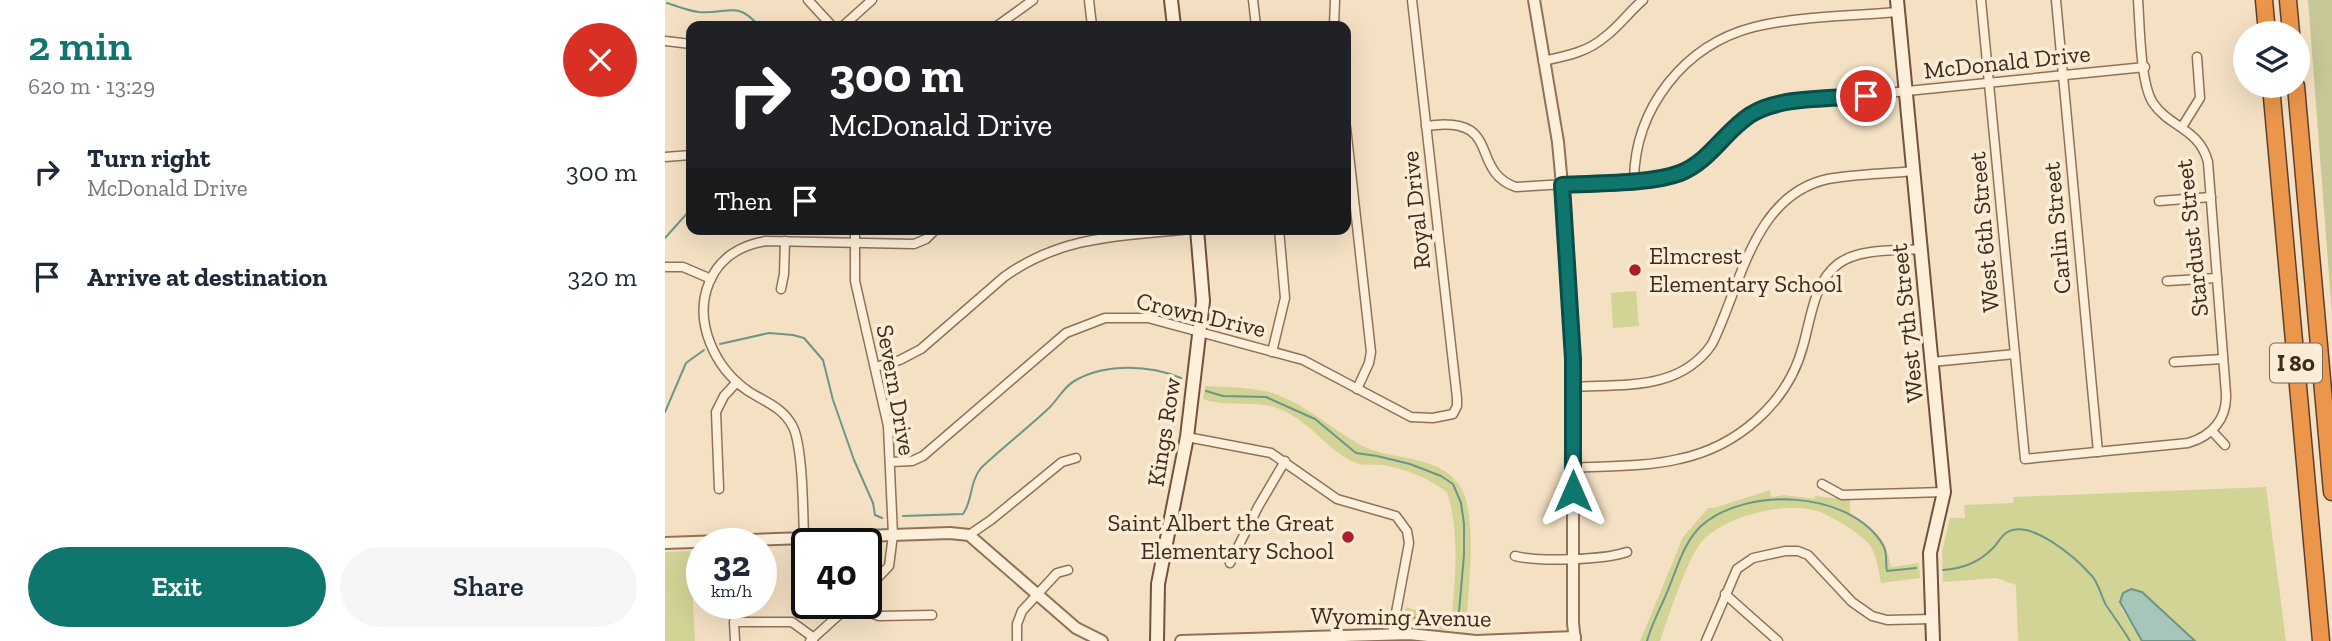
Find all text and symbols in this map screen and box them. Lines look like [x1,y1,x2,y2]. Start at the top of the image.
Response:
text: 2 min [28,20,132,71]
map controls [2233,21,2310,98]
button: layers [2233,21,2310,98]
button: close [563,23,637,97]
street label: McDonald Drive [1922,38,2092,85]
text: 300 m [829,46,964,105]
icon: right [714,49,805,140]
pin [1836,66,1896,126]
text: 620 m · 13:29 [28,72,155,100]
icon: arrive [1847,77,1885,115]
text: McDonald Drive [829,106,1052,144]
text: Turn right [87,142,210,174]
street label: Royal Drive [1395,150,1436,271]
street label: West 6th Street [1962,150,2005,314]
icon: right [28,153,66,191]
text: 300 m [566,156,637,188]
street label: Stardust Street [2169,158,2214,318]
street label: Carlin Street [2036,161,2077,295]
text: McDonald Drive [87,174,247,202]
icon: arrive [786,182,824,220]
text: Then [714,185,772,217]
place label: Elmcrest Elementary School [1649,241,1843,298]
street label: West 7th Street [1884,242,1929,404]
icon: arrive [28,258,66,296]
text: Arrive at destination [87,261,327,293]
text: 320 m [568,261,637,293]
marker: Elmcrest Elementary School [1627,262,1643,278]
street label: Crown Drive [1134,286,1269,343]
street label: Severn Drive [871,322,922,458]
road number: I 80 [2270,344,2322,382]
street label: Kings Row [1141,375,1187,488]
position arrow [1536,454,1610,528]
place label: Saint Albert the Great Elementary School [1108,508,1334,565]
speed limit sign: 40 [791,528,882,619]
marker: Saint Albert the Great Elementary School [1340,529,1356,545]
text: 32 [713,543,750,585]
button: Exit [28,547,326,627]
button: Share [340,547,637,627]
text: km/h [711,580,752,602]
street label: Wyoming Avenue [1310,600,1492,633]

